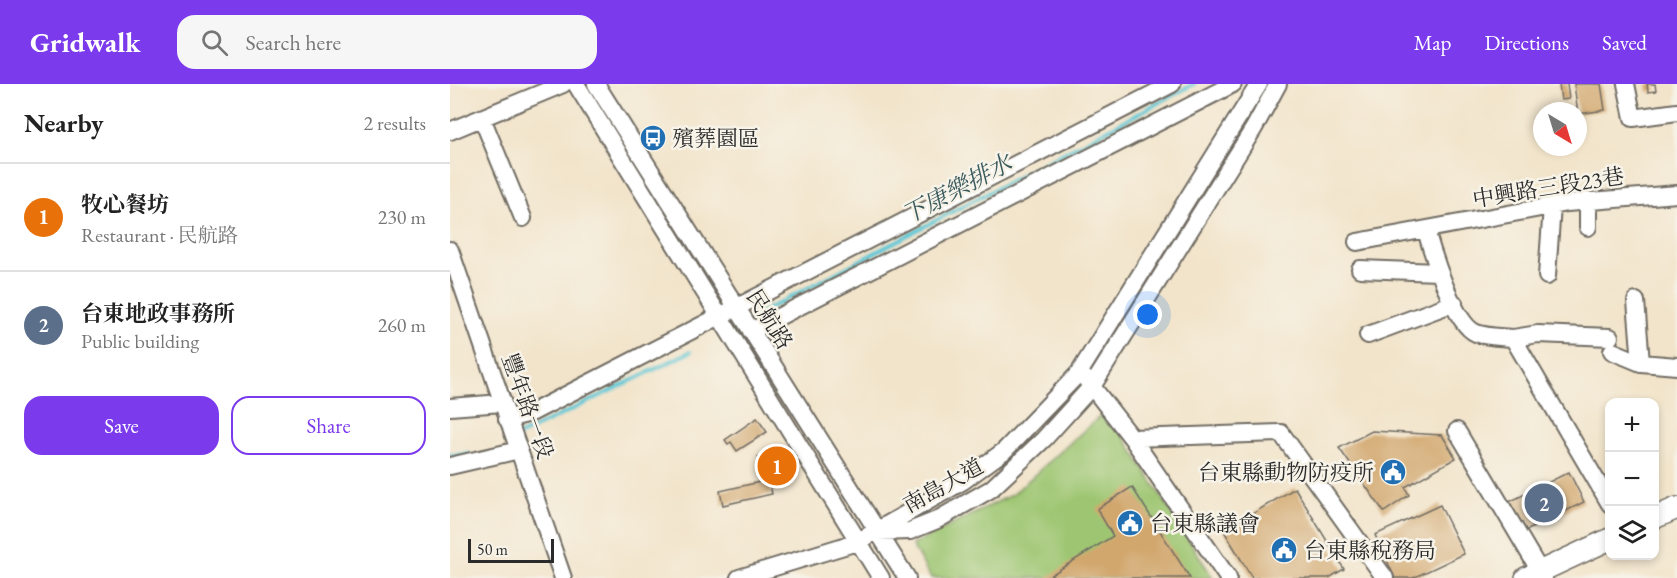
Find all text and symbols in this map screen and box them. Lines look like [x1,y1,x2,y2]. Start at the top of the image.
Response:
search box [177,15,597,69]
text: Gridwalk [30,24,141,60]
icon: search [198,26,231,59]
text: Search here [246,28,341,57]
text: Map [1414,29,1451,56]
text: Directions [1484,29,1569,56]
text: Saved [1602,29,1647,56]
north arrow [1533,102,1587,156]
text: Nearby [24,106,104,140]
text: 2 results [363,110,426,136]
bus stop icon: 殯葬園區 [638,123,668,153]
place label: 殯葬園區 [672,124,760,153]
water label: 下康樂排水 [897,146,1019,230]
street label: 中興路三段23巷 [1470,161,1626,214]
text: 牧心餐坊 [81,190,169,219]
text: 1 [38,204,49,230]
text: 230 m [378,204,426,230]
text: Restaurant · 民航路 [81,222,238,248]
street label: 民航路 [740,284,799,355]
text: 台東地政事務所 [81,299,235,328]
your location [1133,300,1162,329]
text: 2 [38,312,49,338]
text: 260 m [378,312,426,338]
text: Public building [81,328,199,354]
street label: 豐年路一段 [495,350,560,463]
button: Save [24,396,219,455]
button: Share [231,396,426,455]
map controls [1605,398,1659,560]
button: + [1605,398,1659,452]
pin: 1 [758,444,796,488]
street label: 南島大道 [898,451,989,519]
button: − [1605,452,1659,506]
public building icon: 台東縣動物防疫所 [1378,457,1408,487]
place label: 台東縣動物防疫所 [1198,458,1374,487]
pin: 2 [1524,480,1564,526]
button: layers [1605,506,1659,560]
public building icon: 台東縣議會 [1115,508,1145,538]
place label: 台東縣議會 [1150,509,1260,538]
public building icon: 台東縣稅務局 [1269,535,1299,565]
scale bar [468,536,554,564]
place label: 台東縣稅務局 [1304,536,1436,565]
text: 50 m [477,539,508,560]

